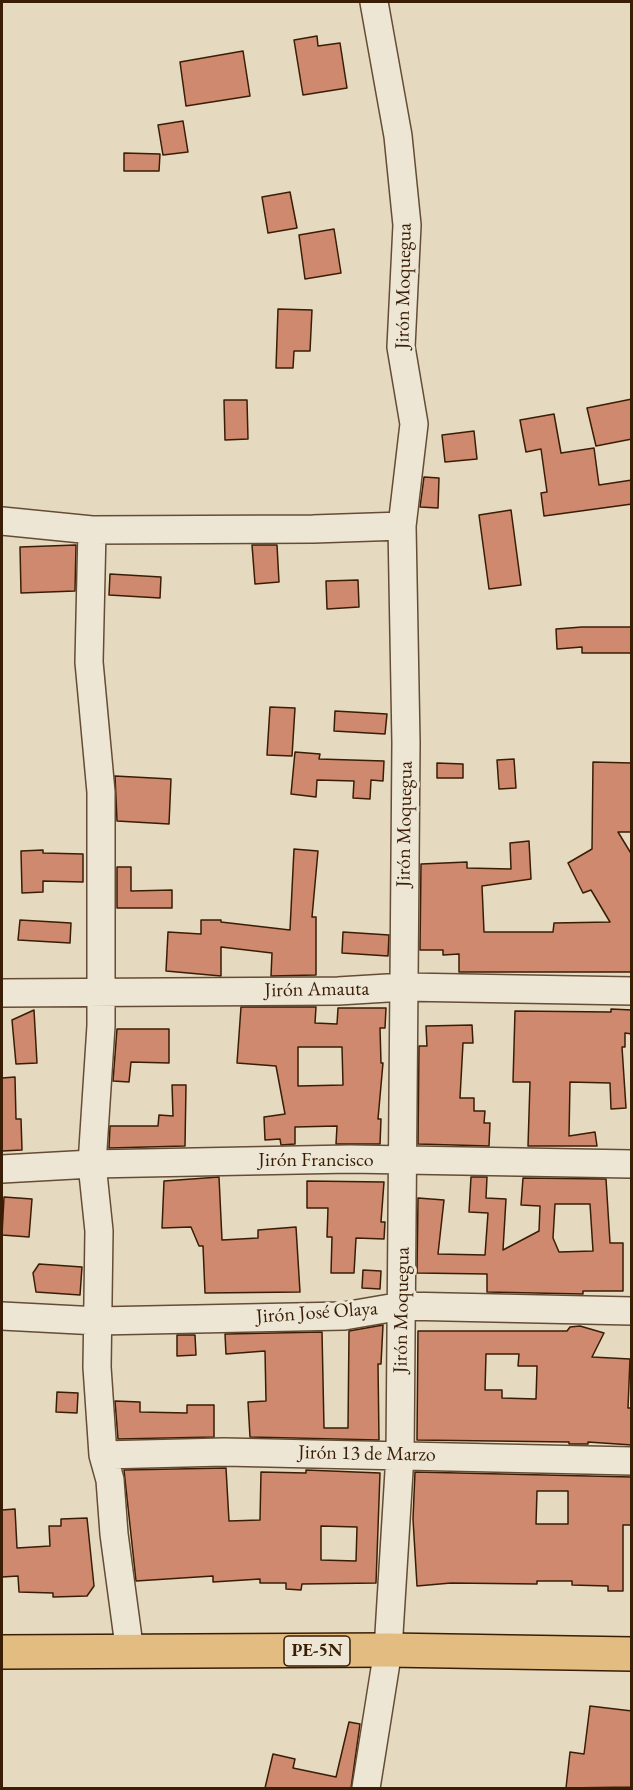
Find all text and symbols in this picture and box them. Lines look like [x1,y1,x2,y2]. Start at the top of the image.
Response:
street label: Jirón Moquegua [391,223,417,349]
street label: Jirón Moquegua [392,761,418,887]
street label: Jirón Amauta [264,977,370,1003]
street label: Jirón Francisco [258,1149,374,1173]
street label: Jirón Moquegua [389,1247,415,1373]
street label: Jirón José Olaya [255,1297,379,1329]
street label: Jirón 13 de Marzo [298,1441,436,1467]
road number: PE-5N [284,1636,350,1666]

